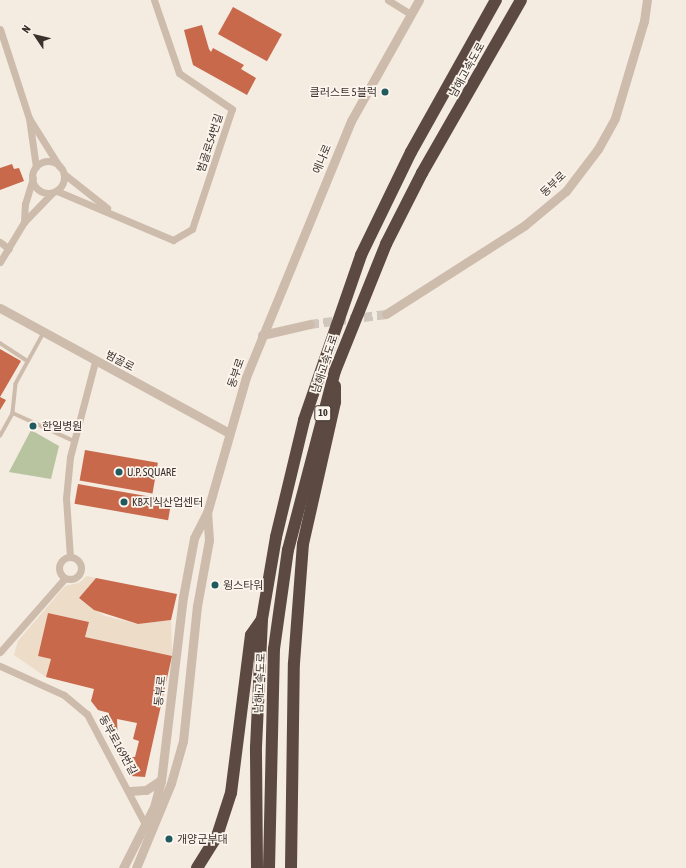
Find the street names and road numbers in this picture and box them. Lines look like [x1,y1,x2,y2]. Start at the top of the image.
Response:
street label: 남해고속도로 [447,40,487,100]
street label: 범골로54번길 [194,112,226,174]
street label: 에나로 [310,142,334,176]
street label: 동부로 [537,169,569,199]
street label: 남해고속도로 [309,333,341,395]
street label: 범골로 [103,348,137,374]
street label: 동부로 [225,356,247,390]
road number: 10 [314,405,332,421]
street label: 남해고속도로 [252,652,268,714]
street label: 동부로 [152,675,168,707]
street label: 동부로169번길 [96,713,140,777]

